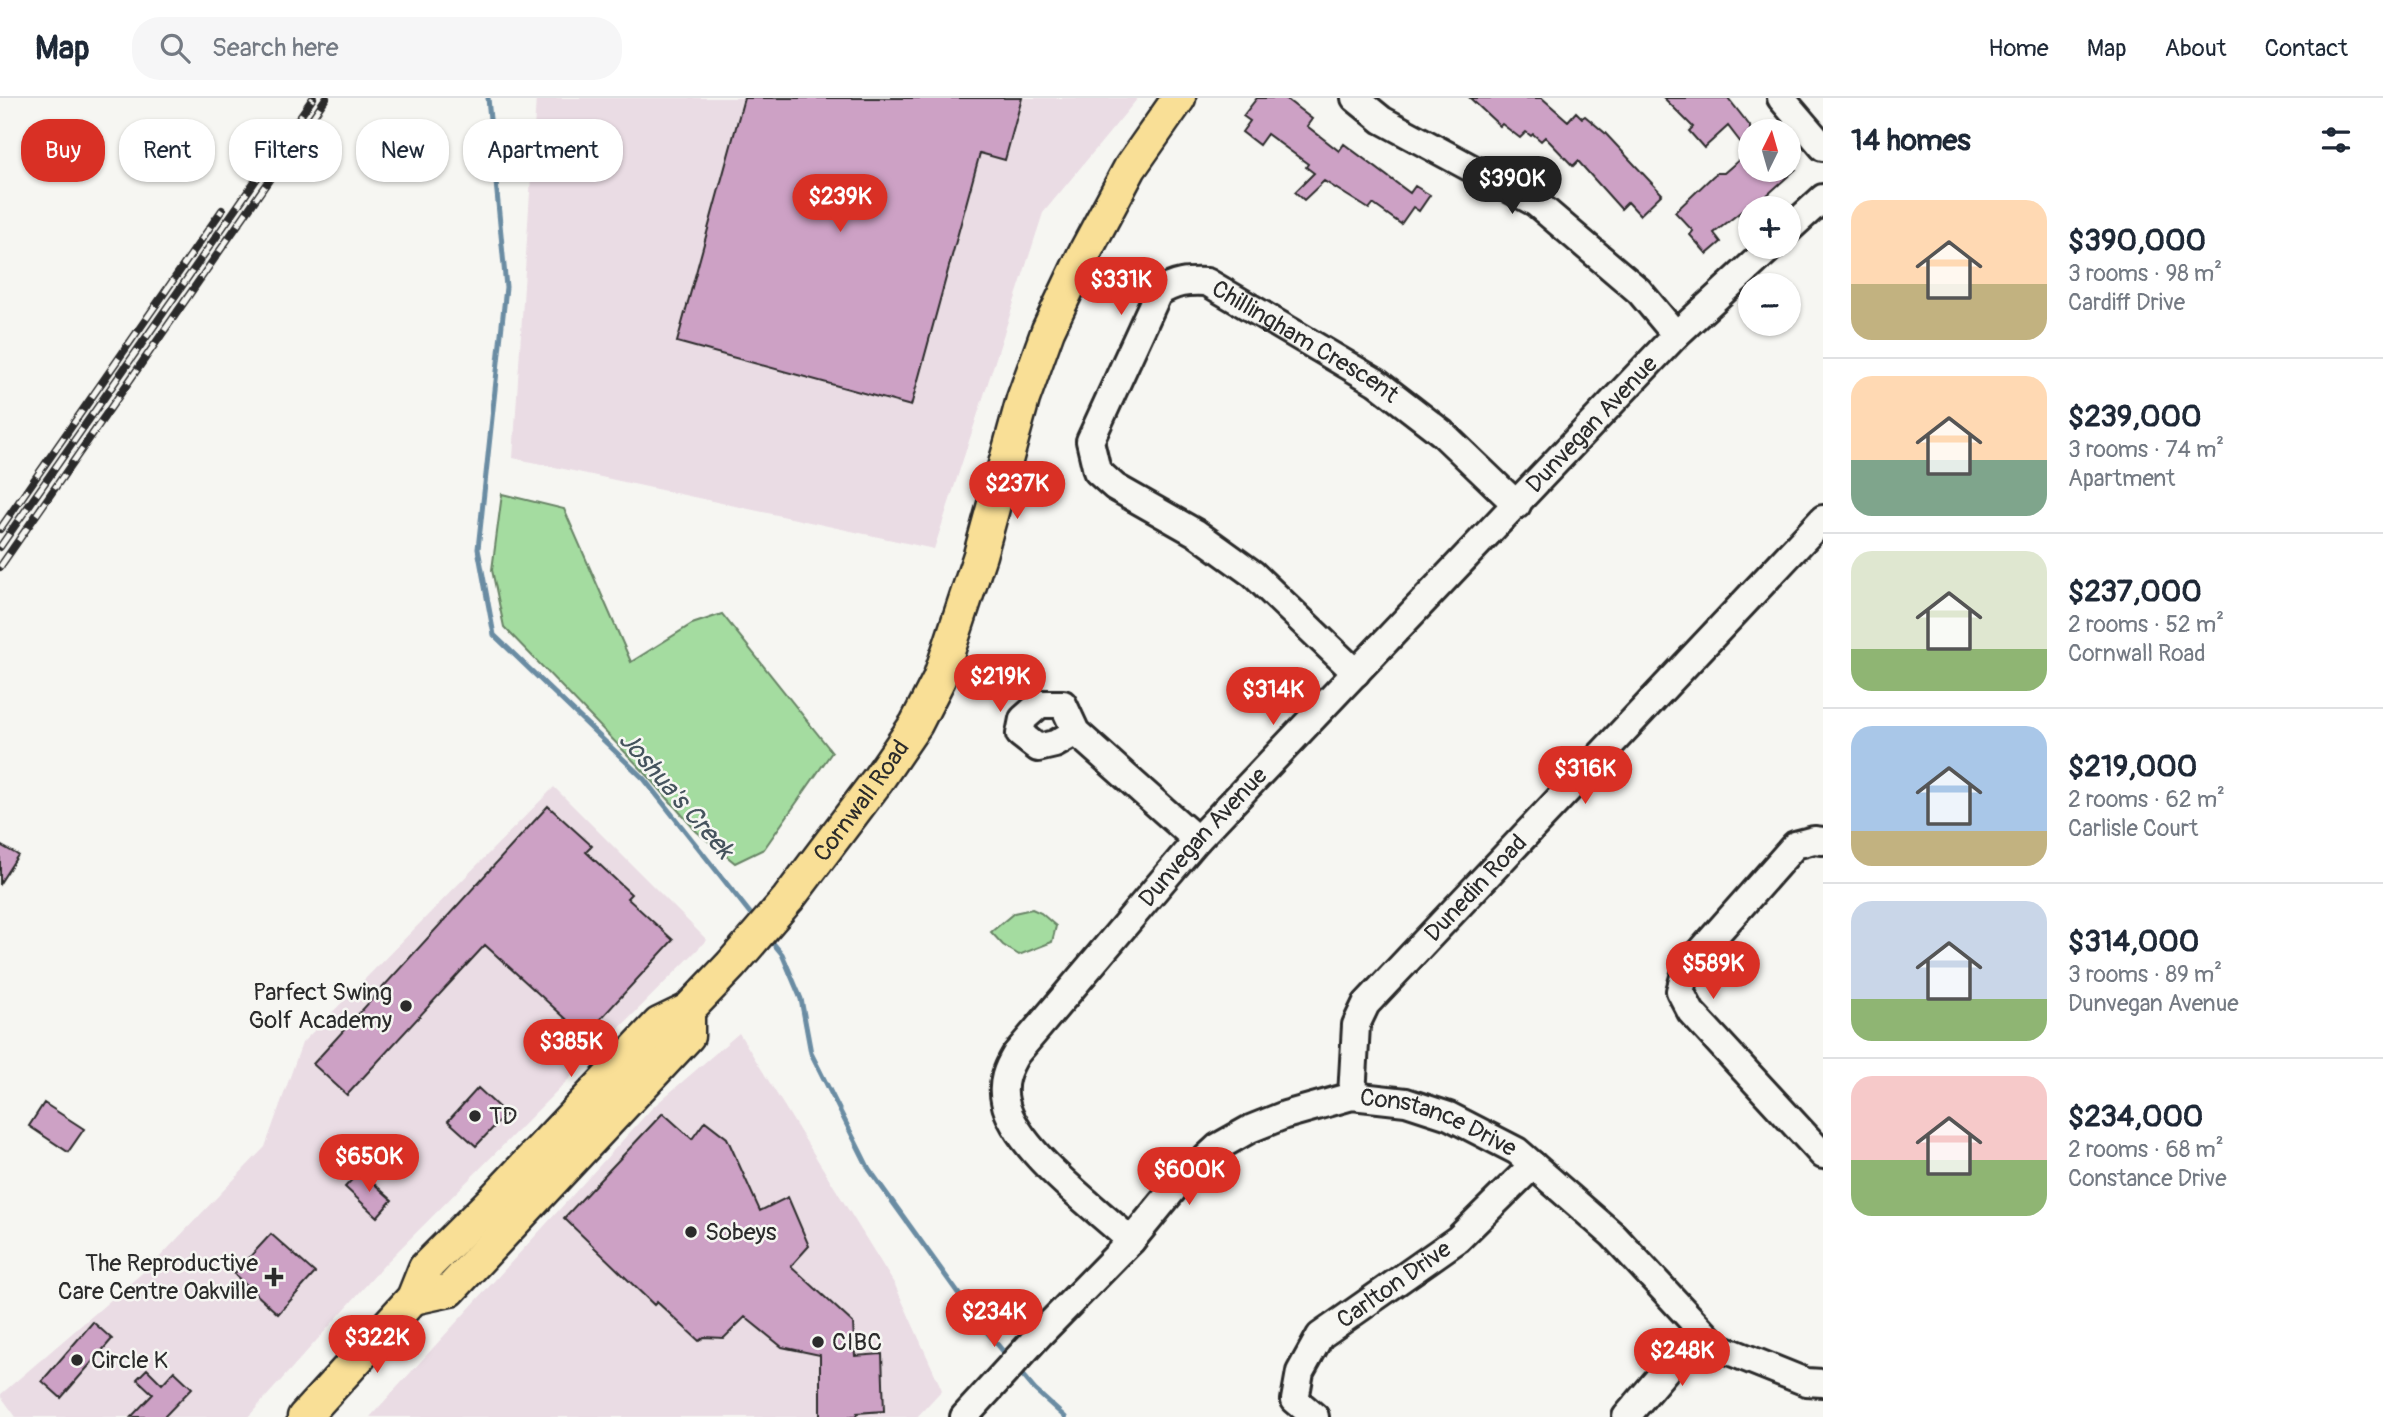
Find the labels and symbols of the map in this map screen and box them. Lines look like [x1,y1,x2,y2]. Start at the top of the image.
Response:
north arrow [1738,119,1801,182]
pin: $390K [1463,156,1561,216]
pin: $239K [791,174,889,234]
pin: $331K [1072,258,1170,317]
street label: Chillingham Crescent [1207,274,1405,409]
street label: Dunvegan Avenue [1520,349,1663,499]
pin: $237K [968,462,1066,521]
pin: $219K [951,654,1049,714]
pin: $314K [1224,668,1322,727]
water label: Joshua's Creek [612,724,742,867]
street label: Cornwall Road [807,734,915,867]
pin: $316K [1536,746,1634,806]
street label: Dunvegan Avenue [1132,761,1273,913]
street label: Dunedin Road [1418,828,1533,947]
pin: $589K [1664,942,1762,1001]
place label: Parfect Swing Golf Academy [248,978,392,1035]
marker: Parfect Swing Golf Academy [398,998,414,1014]
pin: $385K [522,1020,620,1079]
street label: Constance Drive [1358,1082,1522,1163]
place label: TD [489,1102,517,1131]
marker: TD [467,1108,483,1124]
pin: $650K [320,1134,418,1194]
pin: $600K [1140,1148,1238,1207]
place label: Sobeys [705,1218,777,1247]
marker: Sobeys [683,1224,699,1240]
street label: Carlton Drive [1331,1234,1456,1334]
place label: The Reproductive Care Centre Oakville [58,1249,258,1306]
marker: The Reproductive Care Centre Oakville [264,1267,284,1287]
pin: $234K [945,1290,1043,1349]
pin: $322K [328,1316,426,1375]
place label: CIBC [832,1328,882,1357]
pin: $248K [1633,1328,1731,1388]
marker: CIBC [810,1334,826,1350]
place label: Circle K [91,1346,168,1375]
marker: Circle K [69,1352,85,1368]

